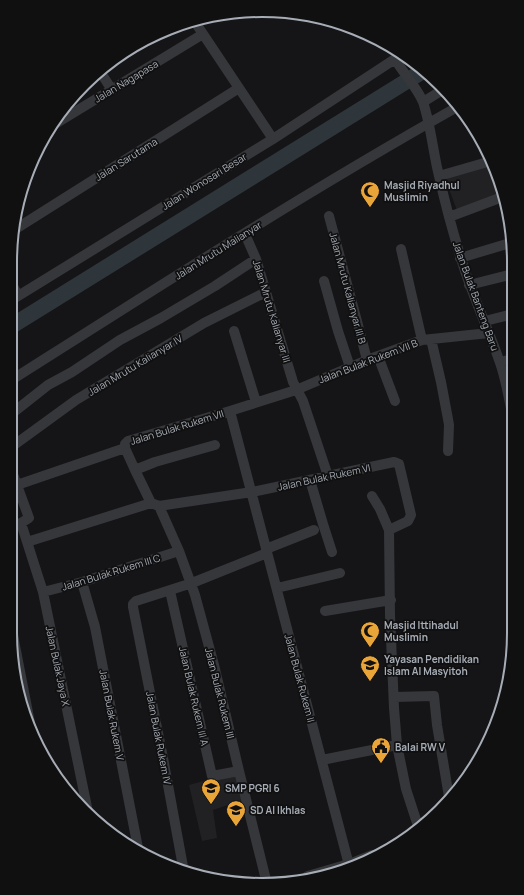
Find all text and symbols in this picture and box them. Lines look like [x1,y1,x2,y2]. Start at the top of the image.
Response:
street label: Jalan Nagapasa [91,56,161,106]
street label: Jalan Sarutama [92,134,160,184]
street label: Jalan Wonosari Besar [159,149,249,213]
place label: Masjid Riyadhul Muslimin [384,178,460,204]
mosque icon: Masjid Riyadhul Muslimin [359,180,381,208]
street label: Jalan Mrutu Malianyar [172,217,264,282]
street label: Jalan Mrutu Kalianyar III B [326,231,370,345]
street label: Jalan Bulak Banteng Baru [450,239,502,353]
street label: Jalan Mrutu Kalianyar III [250,258,294,364]
street label: Jalan Mrutu Kalianyar IV [85,331,185,399]
street label: Jalan Bulak Rukem VII B [316,336,420,386]
street label: Jalan Bulak Rukem VII [129,406,225,448]
street label: Jalan Bulak Rukem VI [276,460,372,494]
street label: Jalan Bulak Rukem III C [60,550,162,594]
place label: Masjid Ittihadul Muslimin [384,618,459,644]
mosque icon: Masjid Ittihadul Muslimin [359,620,381,648]
street label: Jalan Bulak Jaya X [43,625,73,707]
street label: Jalan Bulak Rukem II [281,632,319,724]
street label: Jalan Bulak Rukem III A [176,645,212,748]
street label: Jalan Bulak Rukem III [202,646,238,740]
place label: Yayasan Pendidikan Islam Al Masyitoh [384,652,479,678]
school or university icon: Yayasan Pendidikan Islam Al Masyitoh [359,654,381,682]
street label: Jalan Bulak Rukem V [96,668,128,762]
street label: Jalan Bulak Rukem IV [143,690,175,786]
public building icon: Balai RW V [370,736,392,764]
place label: Balai RW V [395,740,446,754]
school or university icon: SMP PGRI 6 [200,777,222,805]
place label: SMP PGRI 6 [225,781,280,795]
school or university icon: SD Al Ikhlas [225,799,247,827]
place label: SD Al Ikhlas [250,803,306,817]

